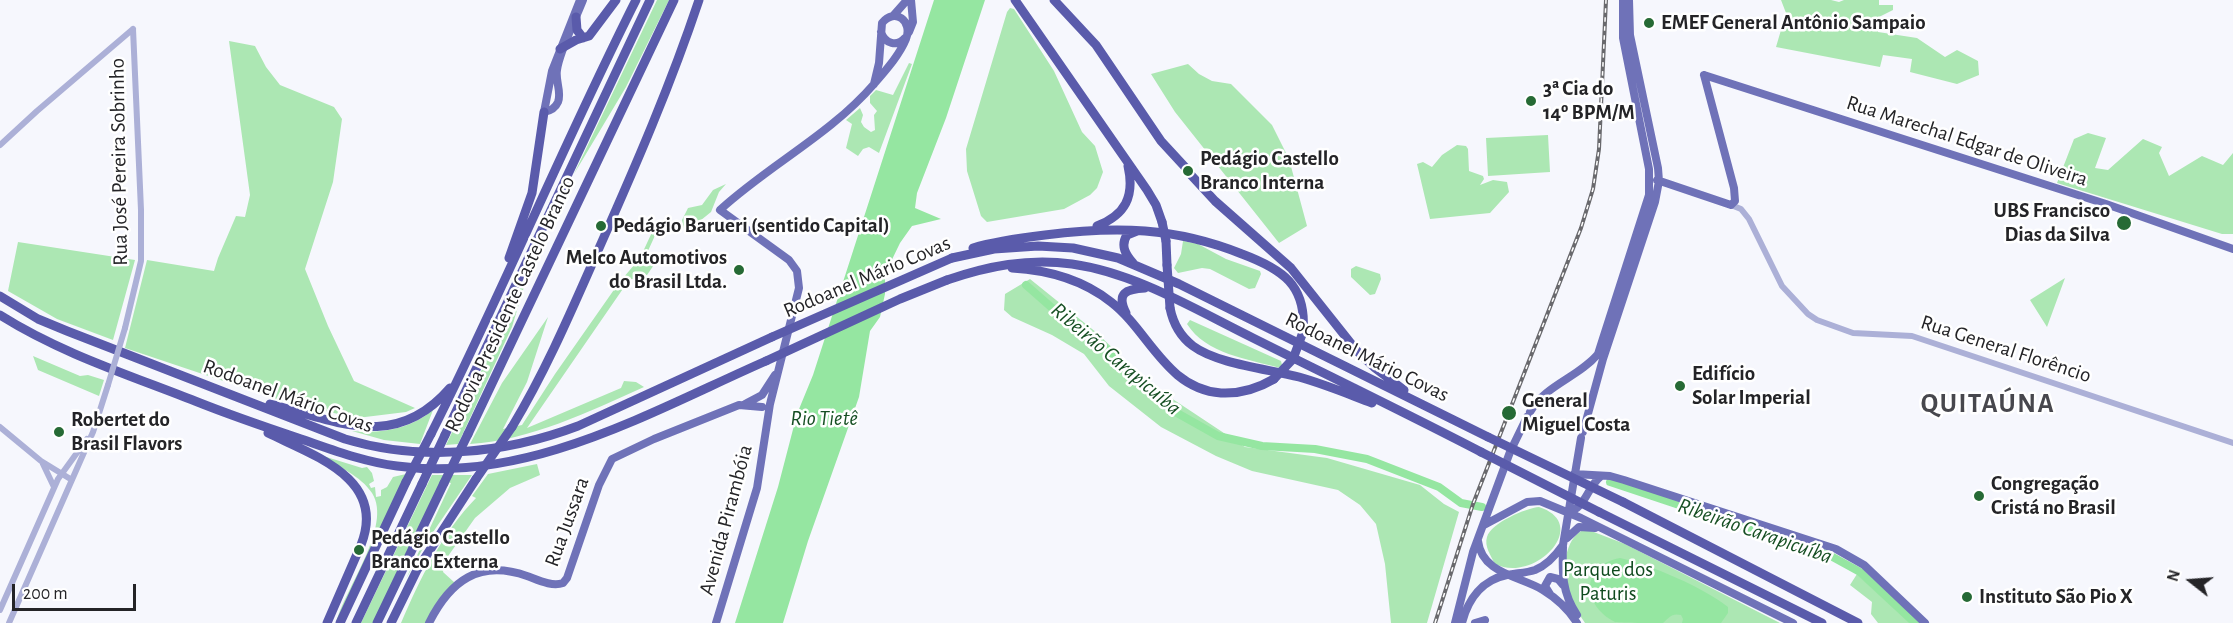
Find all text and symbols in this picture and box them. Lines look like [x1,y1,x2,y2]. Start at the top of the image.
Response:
place label: EMEF General Antônio Sampaio [1661,10,1926,36]
marker: EMEF General Antônio Sampaio [1642,16,1656,30]
street label: Rua José Pereira Sobrinho [105,58,133,266]
place label: 3ª Cia do 14º BPM/M [1543,76,1635,126]
street label: Rua Marechal Edgar de Oliveira [1843,90,2091,192]
marker: 3ª Cia do 14º BPM/M [1524,94,1538,108]
place label: Pedágio Castello Branco Interna [1200,146,1339,196]
marker: Pedágio Castello Branco Interna [1181,164,1195,178]
street label: Rodovia Presidente Castelo Branco [439,172,581,436]
place label: UBS Francisco Dias da Silva [1993,198,2110,248]
place label: Pedágio Barueri (sentido Capital) [613,213,890,239]
marker: UBS Francisco Dias da Silva [2115,214,2133,232]
marker: Pedágio Barueri (sentido Capital) [594,219,608,233]
street label: Rodoanel Mário Covas [780,230,954,324]
place label: Melco Automotivos do Brasil Ltda. [566,245,727,295]
marker: Melco Automotivos do Brasil Ltda. [732,263,746,277]
water label: Ribeirão Carapicuíba [1046,297,1186,421]
street label: Rodoanel Mário Covas [1281,306,1453,408]
street label: Rua General Florêncio [1918,310,2094,388]
street label: Rodoanel Mário Covas [200,354,376,438]
place label: Edifício Solar Imperial [1692,361,1811,411]
marker: Edifício Solar Imperial [1673,379,1687,393]
place label: General Miguel Costa [1522,388,1630,438]
district label: QUITAÚNA [1921,388,2055,420]
marker: General Miguel Costa [1500,404,1518,422]
water label: Rio Tietê [790,405,858,431]
place label: Robertet do Brasil Flavors [71,407,182,457]
marker: Robertet do Brasil Flavors [52,425,66,439]
street label: Avenida Pirambóia [694,442,758,598]
place label: Congregação Cristá no Brasil [1991,471,2116,521]
street label: Rua Jussara [539,474,595,570]
marker: Congregação Cristá no Brasil [1972,489,1986,503]
water label: Ribeirão Carapicuíba [1674,492,1836,570]
place label: Pedágio Castello Branco Externa [371,525,510,575]
marker: Pedágio Castello Branco Externa [352,543,366,557]
north arrow [2161,551,2221,611]
park label: Parque dos Paturis [1563,557,1653,607]
text: N [2165,568,2183,583]
scale bar [15,572,140,610]
place label: Instituto São Pio X [1979,584,2133,610]
text: 200 m [23,585,68,603]
marker: Instituto São Pio X [1960,590,1974,604]

